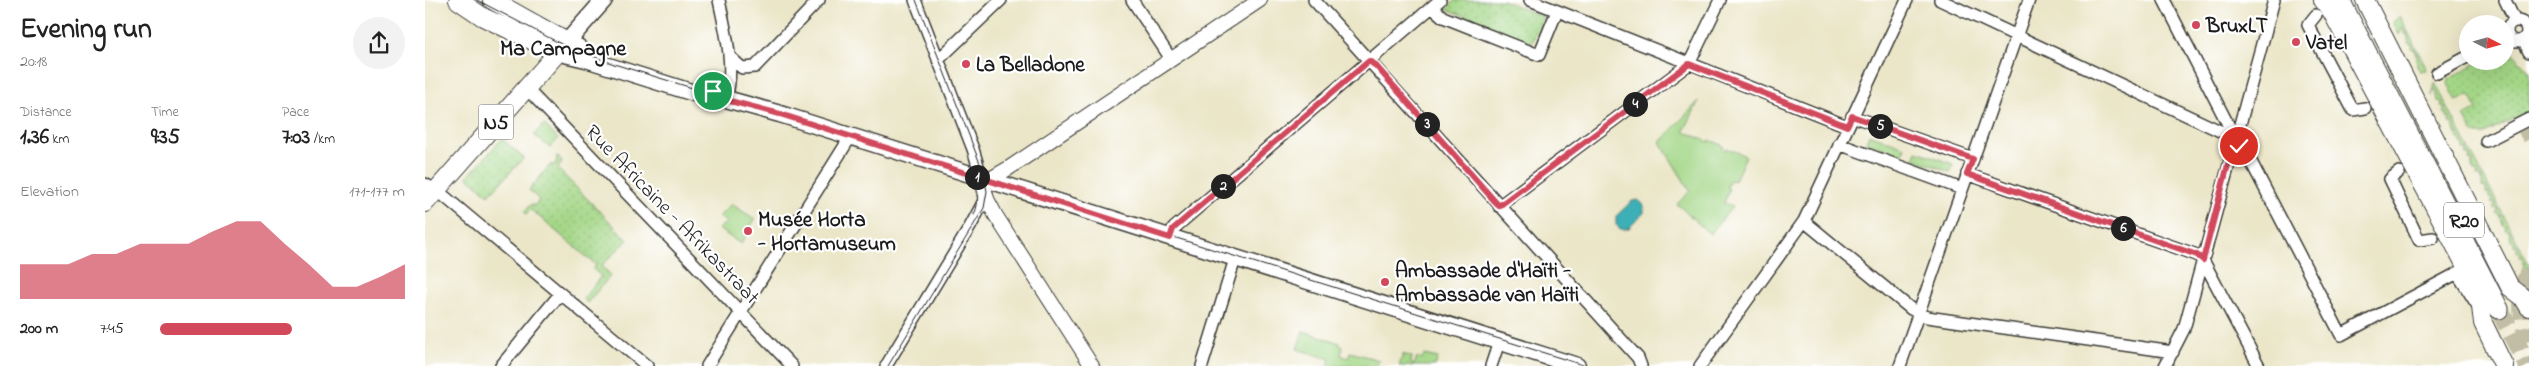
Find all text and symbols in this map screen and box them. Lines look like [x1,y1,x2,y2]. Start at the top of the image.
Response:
text: Evening run [20,10,152,51]
place label: BruxLT [2205,12,2268,42]
north arrow [2459,15,2514,70]
map controls [2459,15,2514,70]
button: share [353,17,405,69]
marker: BruxLT [2190,19,2202,31]
place label: Vatel [2305,29,2348,59]
district label: Ma Campagne [500,34,627,67]
marker: Vatel [2290,36,2302,48]
text: 20:18 [20,50,47,74]
place label: La Belladone [976,51,1085,81]
marker: La Belladone [960,58,972,70]
pin [692,70,734,112]
icon: arrive [699,77,727,105]
pin: 4 [1623,92,1647,116]
text: 4 [1633,94,1638,115]
text: Distance [20,102,72,123]
text: Time [151,102,179,123]
text: Pace [282,102,309,123]
road number: N5 [479,104,513,140]
pin: 3 [1415,112,1439,136]
text: 3 [1425,114,1430,135]
pin: 5 [1867,114,1893,138]
text: 5 [1876,116,1885,137]
street label: Rue Africaine - Afrikastraat [577,119,766,312]
text: 1.36 [20,123,49,153]
text: 9:35 [151,123,180,153]
text: 7:03 [282,123,310,153]
pin [2218,125,2260,167]
text: km [49,129,69,150]
text: /km [310,129,335,150]
icon: check [2225,132,2253,160]
pin: 1 [965,164,989,190]
text: 1 [975,167,980,188]
pin: 2 [1211,174,1235,198]
text: 2 [1220,176,1227,197]
text: Elevation [20,180,79,204]
text: 171–177 m [349,180,405,204]
road number: R20 [2444,202,2484,238]
place label: Musée Horta - Hortamuseum [757,206,896,260]
pin: 6 [2111,216,2135,240]
text: 6 [2120,218,2127,239]
marker: Musée Horta - Hortamuseum [742,225,754,237]
place label: Ambassade d'Haïti - Ambassade van Haïti [1395,257,1579,311]
marker: Ambassade d'Haïti - Ambassade van Haïti [1379,276,1391,288]
text: 200 m [20,317,58,341]
text: 7:45 [100,317,124,341]

